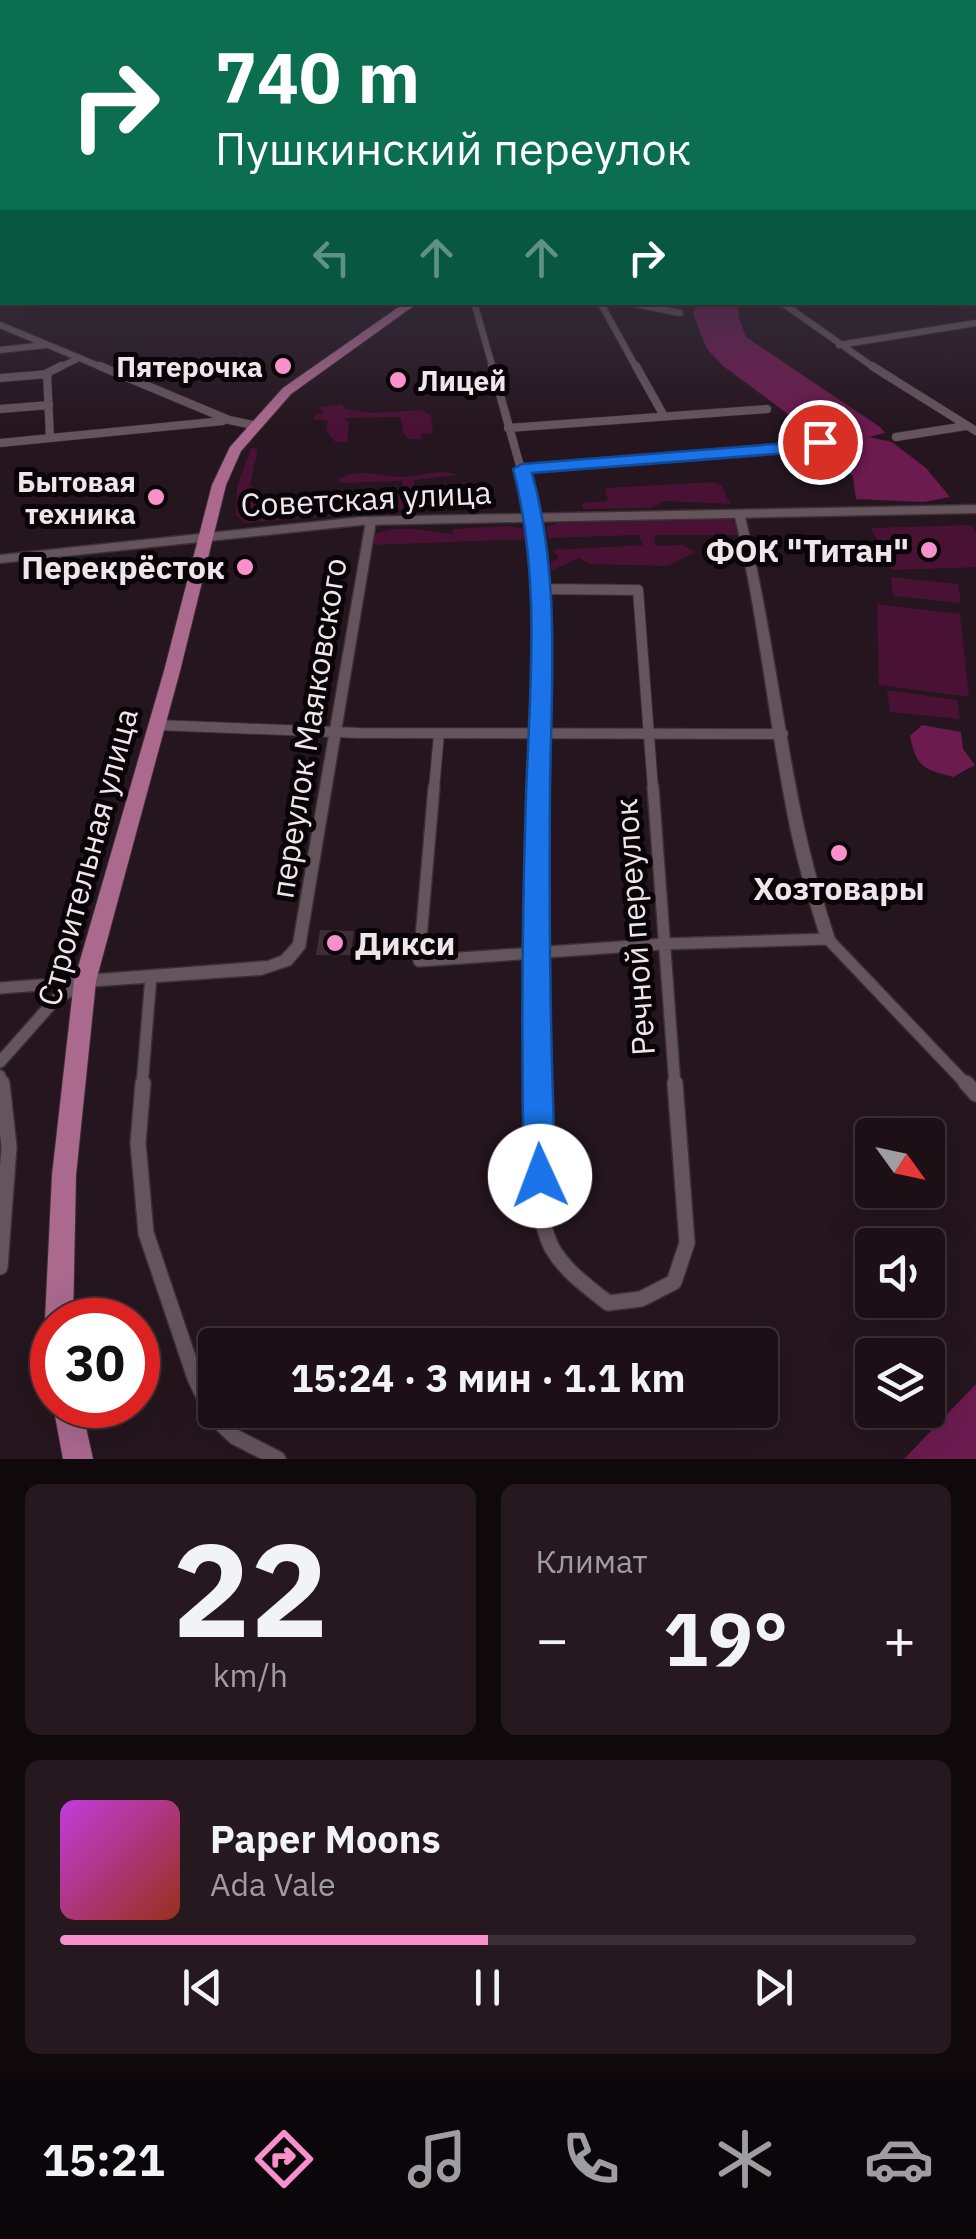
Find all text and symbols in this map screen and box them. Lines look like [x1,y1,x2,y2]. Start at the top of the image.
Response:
text: 740 m [215,31,420,122]
icon: right [50,40,180,170]
text: Пушкинский переулок [215,119,691,177]
icon: left [304,230,359,285]
icon: ahead [409,230,464,285]
icon: ahead [514,230,569,285]
icon: right [619,230,674,285]
place label: Пятерочка [116,348,263,385]
marker: Пятерочка [272,355,294,377]
place label: Лицей [418,362,506,399]
marker: Лицей [387,369,409,391]
pin [778,400,863,485]
icon: arrive [793,415,848,470]
place label: Бытовая техника [17,463,136,532]
street label: Советская улица [239,470,493,526]
marker: Бытовая техника [145,486,167,508]
place label: ФОК "Титан" [706,529,909,571]
marker: ФОК "Титан" [918,539,940,561]
place label: Перекрёсток [21,546,225,588]
street label: переулок Маяковского [260,555,356,901]
marker: Перекрёсток [234,556,256,578]
street label: Строительная улица [27,704,147,1010]
street label: Речной переулок [604,797,664,1057]
marker: Хозтовары [828,842,850,864]
place label: Хозтовары [753,867,925,909]
place label: Дикси [355,922,455,964]
marker: Дикси [324,932,346,954]
north arrow [855,1118,945,1208]
map controls [855,1118,945,1428]
position arrow [488,1124,592,1228]
button: sound [855,1228,945,1318]
speed limit sign: 30 [30,1298,160,1428]
button: layers [855,1338,945,1428]
text: 15:24 · 3 мин · 1.1 km [291,1353,685,1402]
text: 22 [172,1504,328,1673]
text: Климат [536,1540,648,1582]
text: 19° [663,1589,788,1687]
text: − [536,1603,569,1674]
text: + [883,1603,916,1674]
text: km/h [213,1654,288,1696]
text: Paper Moons [210,1814,441,1863]
text: Ada Vale [210,1863,336,1905]
icon: previous [175,1960,230,2015]
icon: pause [460,1960,515,2015]
icon: next [746,1960,801,2015]
icon: directions [249,2124,319,2194]
icon: music [402,2124,472,2194]
icon: phone [556,2124,626,2194]
icon: climate [710,2124,780,2194]
icon: car [864,2124,934,2194]
text: 15:21 [42,2130,165,2188]

